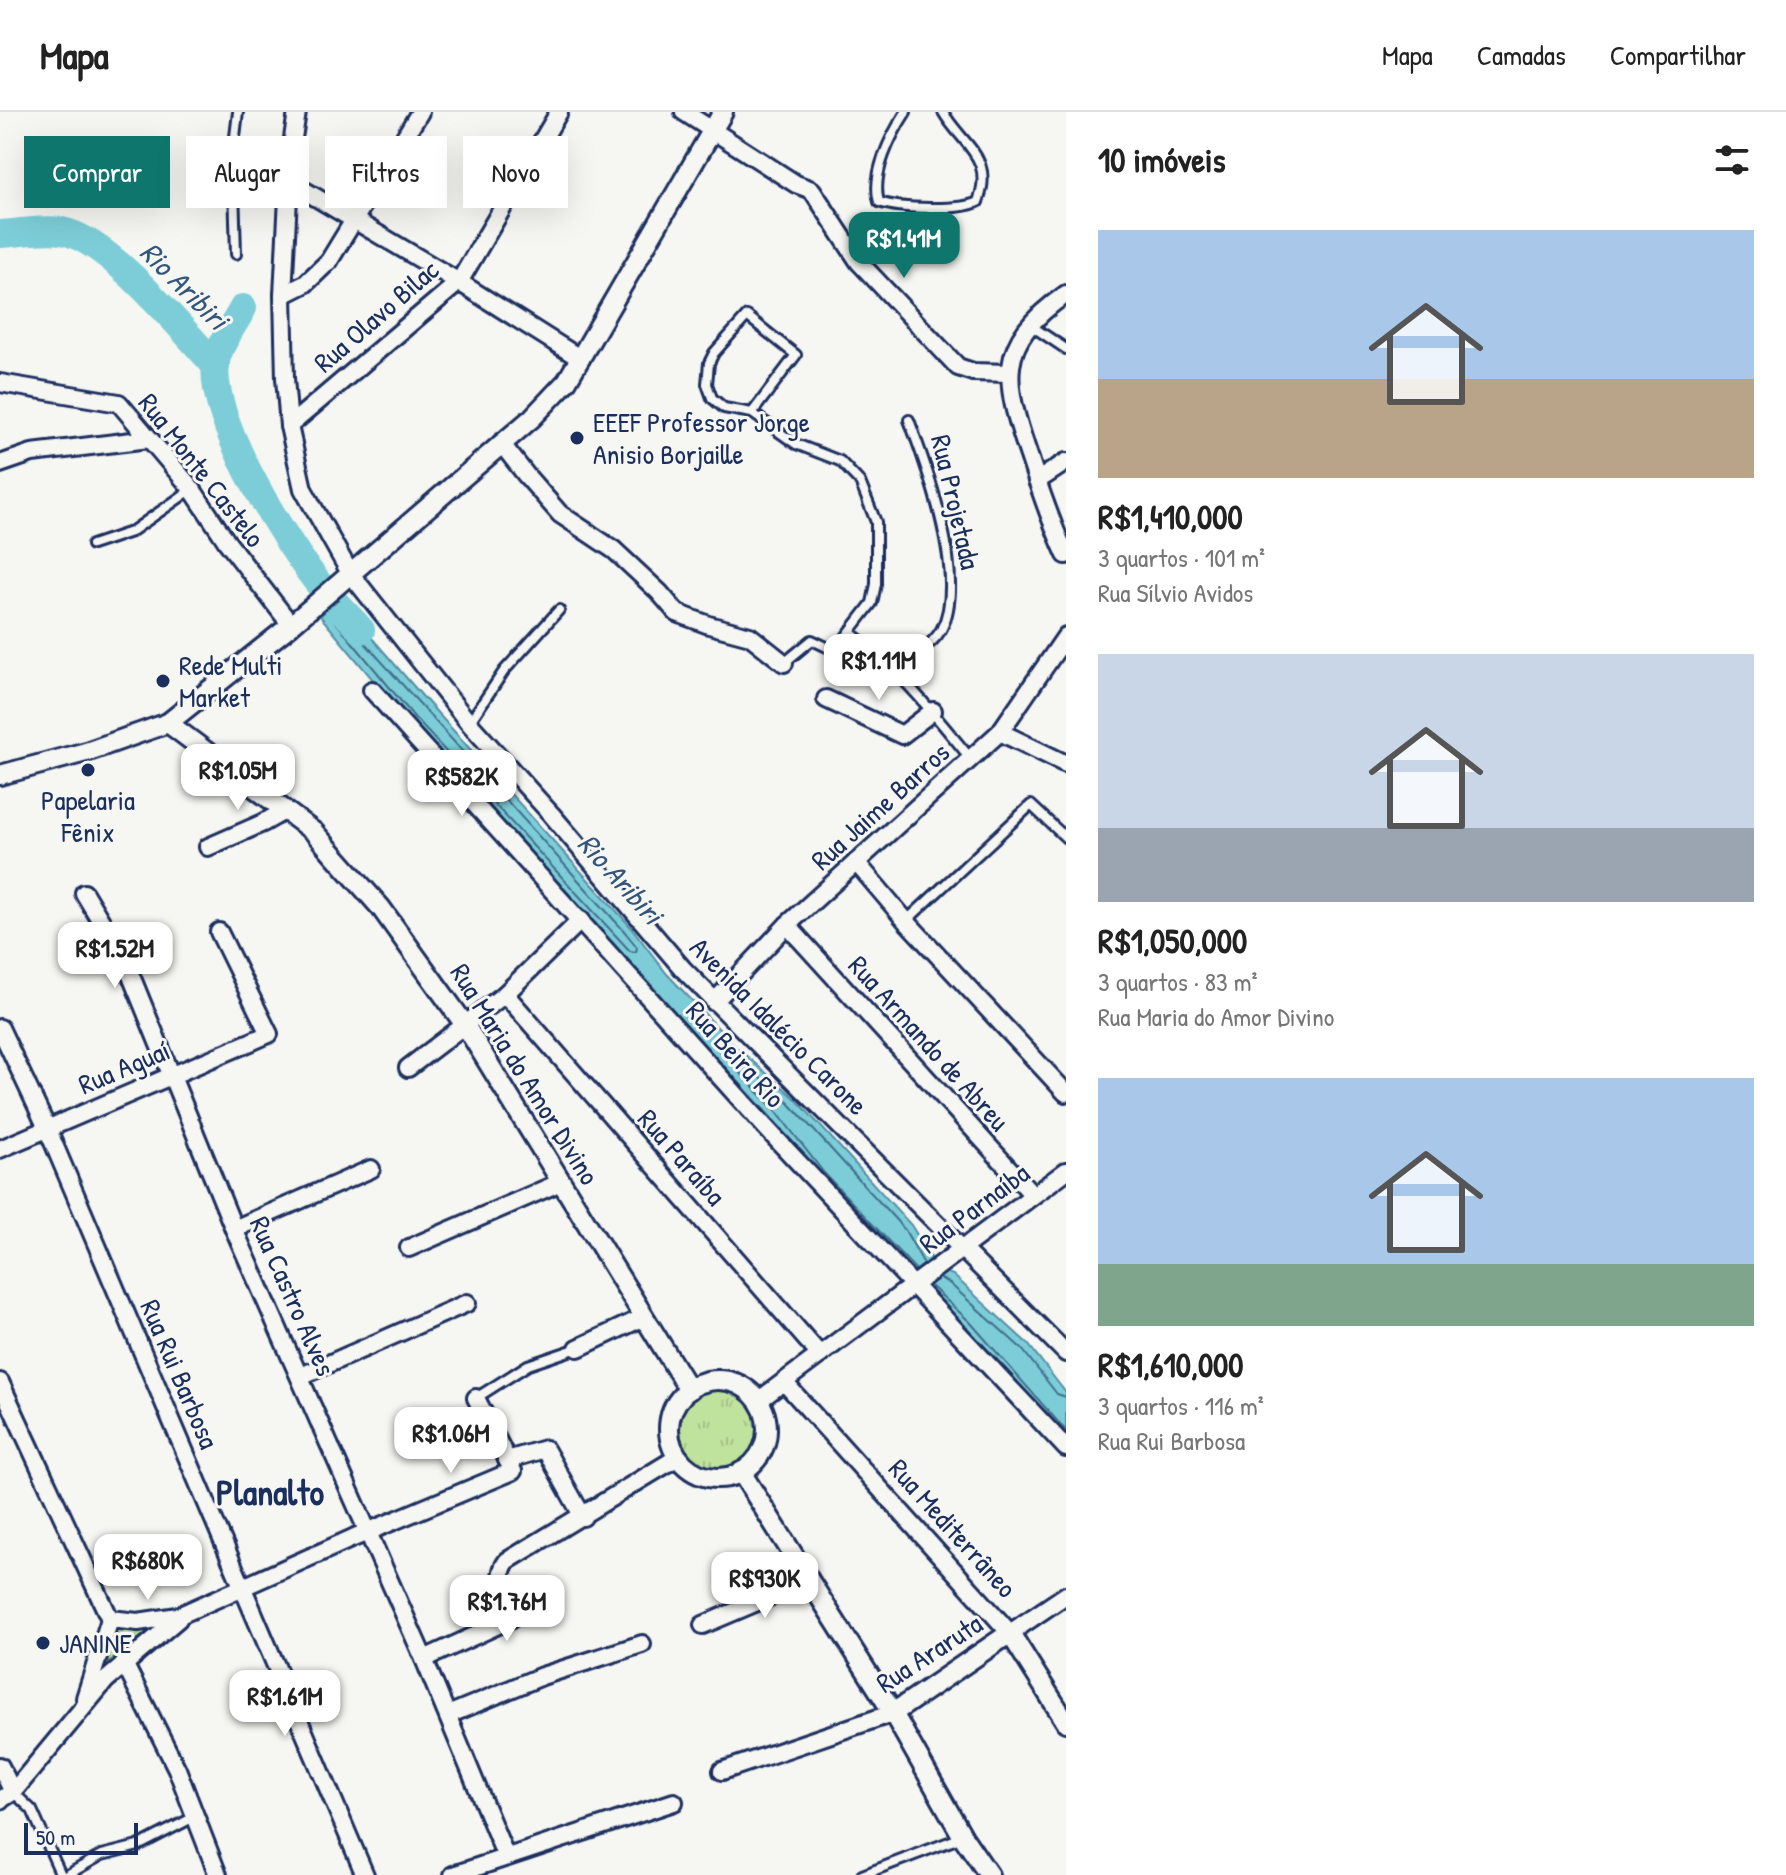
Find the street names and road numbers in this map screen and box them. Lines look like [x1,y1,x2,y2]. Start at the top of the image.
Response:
street label: Rua Olavo Bilac [305,251,447,381]
street label: Rua Monte Castelo [130,385,274,555]
street label: Rua Projetada [922,431,990,573]
street label: Rua Jaime Barros [802,734,958,878]
street label: Avenida Idalécio Carone [682,929,876,1123]
street label: Rua Armando de Abreu [840,947,1018,1139]
street label: Rua Maria do Amor Divino [442,956,608,1192]
street label: Rua Beira Rio [678,992,794,1116]
street label: Rua Aguaí [72,1031,176,1103]
street label: Rua Paraíba [630,1101,735,1213]
street label: Rua Parnaíba [911,1154,1037,1262]
street label: Rua Castro Alves [241,1210,345,1382]
street label: Rua Rui Barbosa [132,1294,228,1454]
street label: Rua Mediterrâneo [880,1450,1026,1606]
street label: Rua Araruta [869,1605,989,1701]

